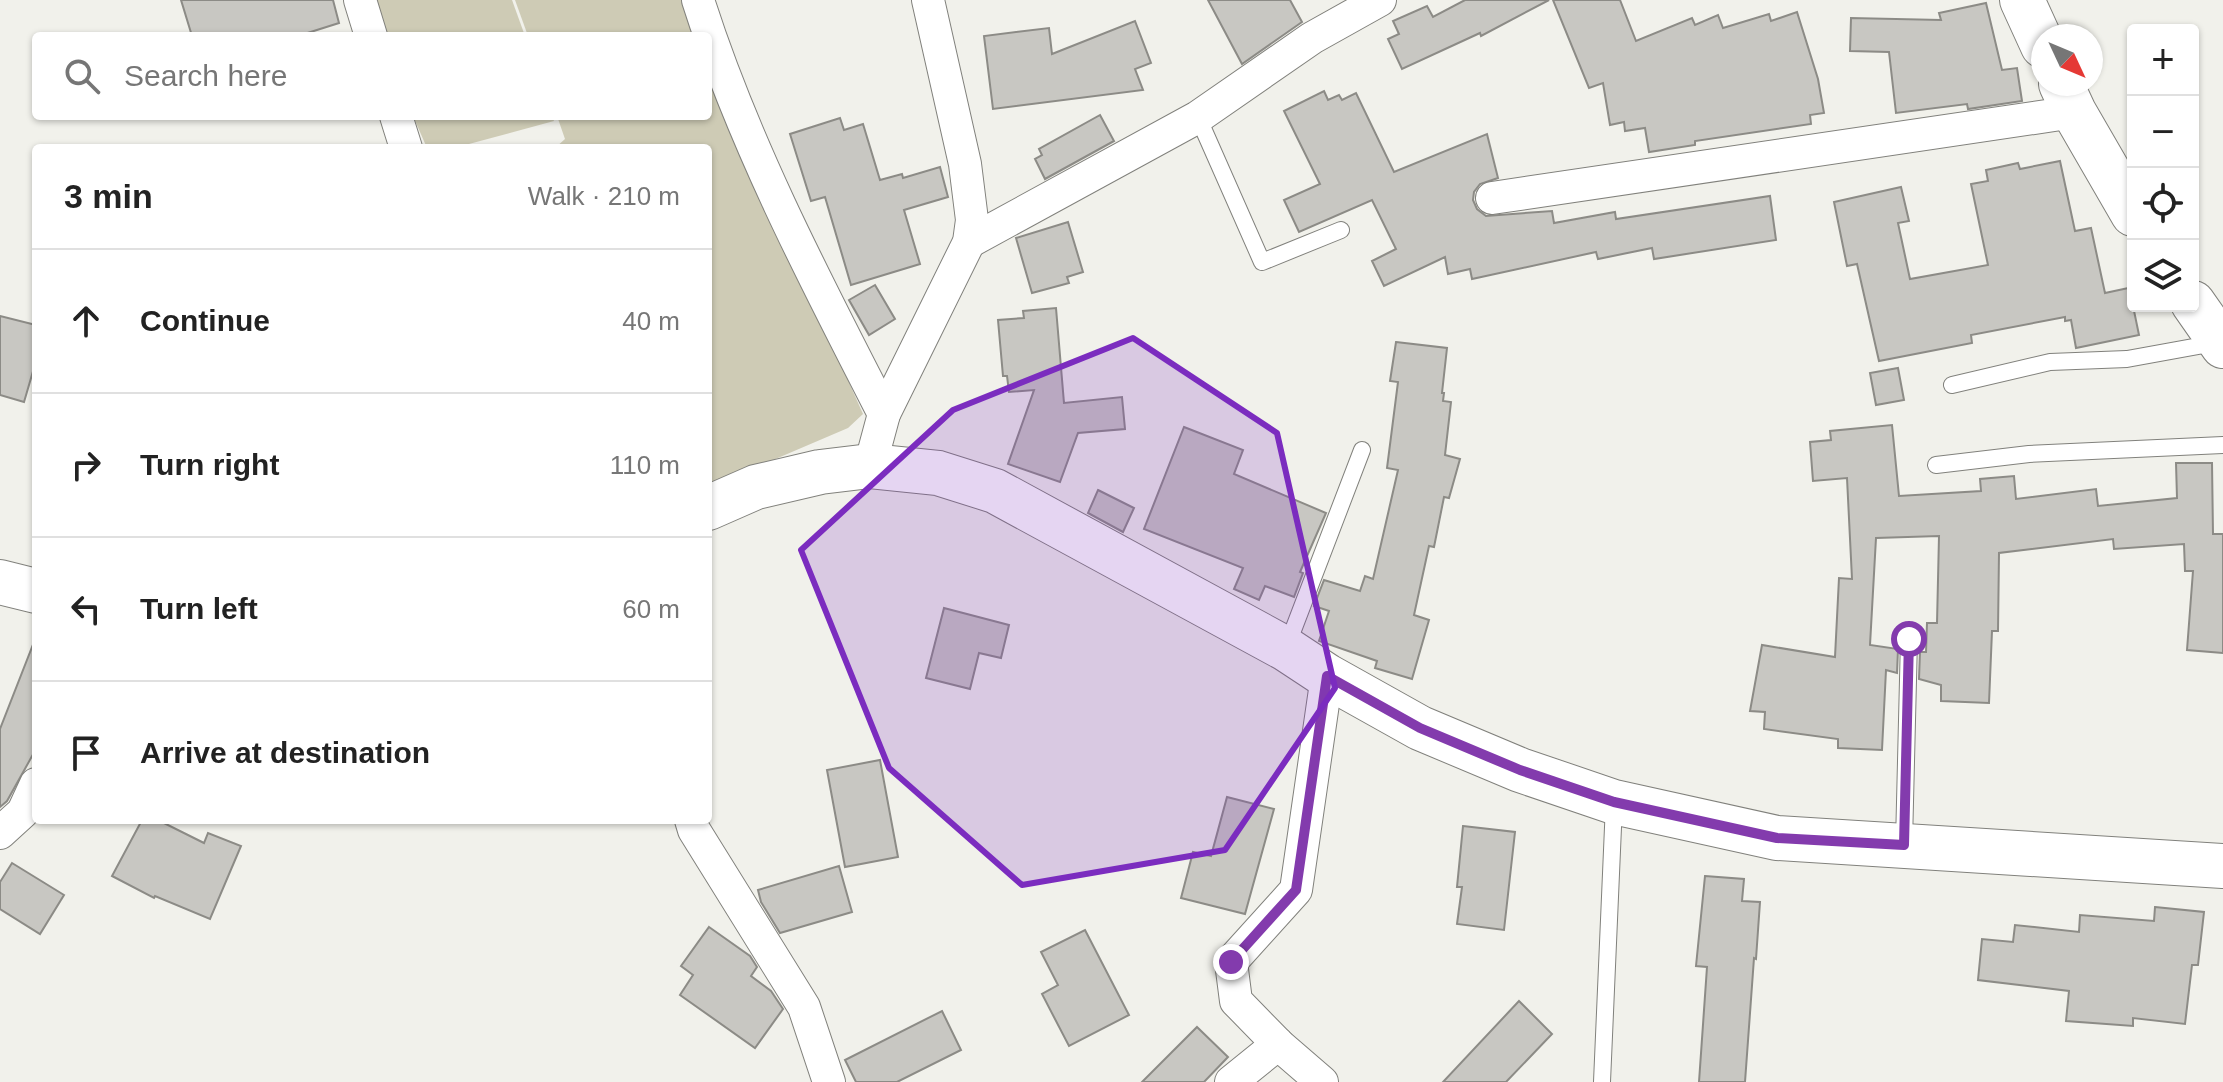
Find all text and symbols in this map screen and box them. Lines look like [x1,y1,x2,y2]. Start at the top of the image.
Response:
north arrow [2031,24,2103,96]
map controls [2127,24,2199,312]
button: + [2127,24,2199,96]
search box [32,32,712,120]
icon: search [60,54,104,98]
text: Search here [124,59,287,92]
button: − [2127,96,2199,168]
button: locate [2127,168,2199,240]
text: 3 min [64,177,153,215]
text: Walk · 210 m [528,181,680,211]
button: layers [2127,240,2199,312]
icon: ahead [64,299,108,343]
text: Continue [140,304,270,337]
text: 40 m [622,306,680,336]
icon: right [64,443,108,487]
text: Turn right [140,448,279,481]
text: 110 m [610,450,680,480]
icon: left [64,587,108,631]
text: Turn left [140,592,258,625]
text: 60 m [622,594,680,624]
route start [1891,621,1927,657]
icon: arrive [64,731,108,775]
text: Arrive at destination [140,736,430,769]
route end [1213,944,1249,980]

